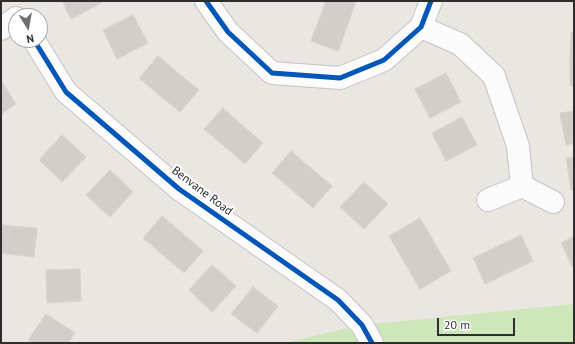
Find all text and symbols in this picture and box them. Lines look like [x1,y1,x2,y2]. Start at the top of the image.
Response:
north arrow [8,8,48,48]
text: N [25,31,35,46]
street label: Benvane Road [169,163,235,219]
scale bar [439,310,517,336]
text: 20 m [444,317,470,332]

